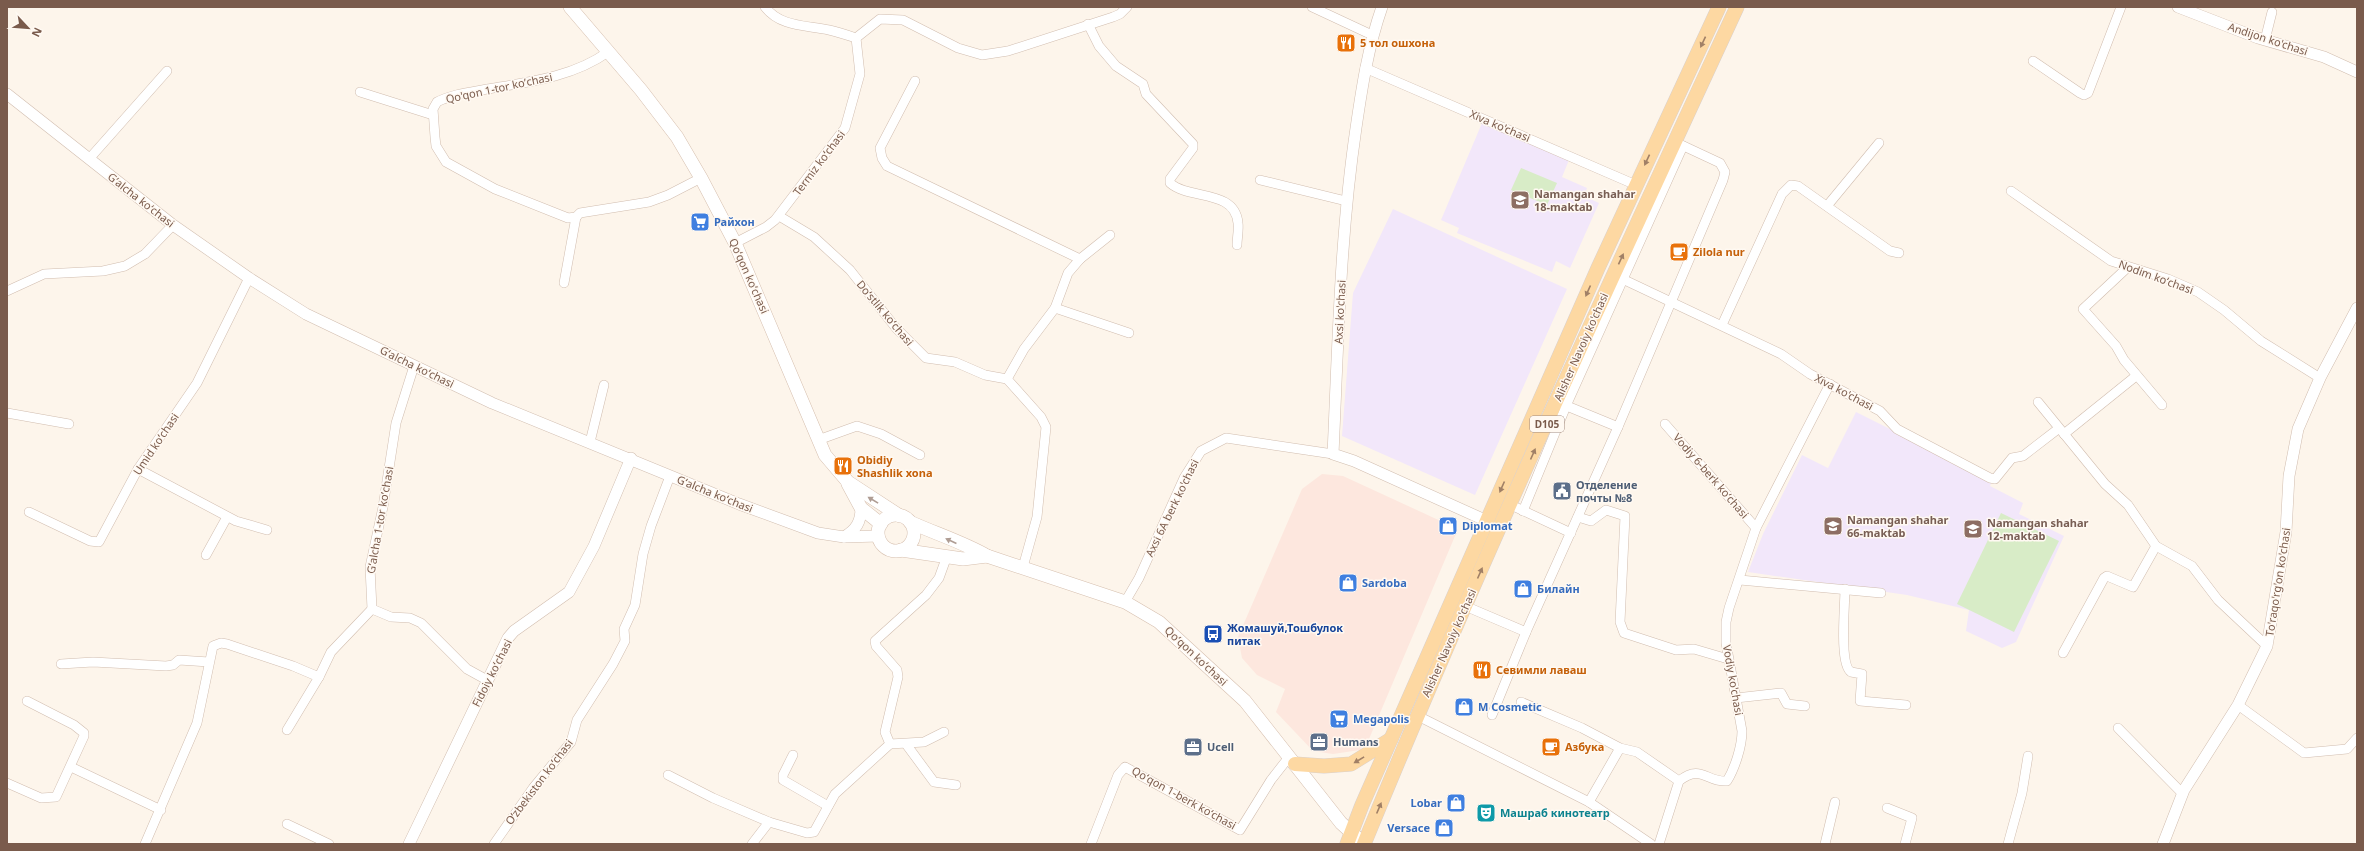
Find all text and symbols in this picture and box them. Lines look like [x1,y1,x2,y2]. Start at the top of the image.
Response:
north arrow [8,8,48,48]
street label: Andijon ko'chasi [2226,19,2310,59]
text: N [29,25,46,40]
restaurant icon: 5 тол ошхона [1335,32,1357,54]
place label: 5 тол ошхона [1360,35,1435,50]
one-way arrow [1700,37,1706,48]
street label: Qo'qon 1-tor koʼchasi [444,69,554,106]
street label: Xiva ko'chasi [1468,106,1533,145]
street label: Termiz koʻchasi [789,127,848,198]
one-way arrow [1644,154,1650,166]
street label: Gʻalcha koʻchasi [105,169,178,230]
place label: Namangan shahar 18-maktab [1534,186,1636,214]
school or university icon: Namangan shahar 18-maktab [1509,189,1531,211]
supermarket icon: Райхон [689,211,711,233]
place label: Райхон [714,214,755,229]
street label: Qoʻqon koʻchasi [726,236,773,316]
cafe icon: Zilola nur [1668,241,1690,263]
place label: Zilola nur [1693,244,1745,259]
one-way arrow [1618,253,1624,264]
street label: Nodim koʻchasi [2117,256,2196,297]
street label: Doʻstlik koʻchasi [854,277,917,349]
street label: Axsi ko'chasi [1330,279,1349,345]
one-way arrow [1584,285,1591,297]
street label: Alisher Navoiy ko'chasi [1550,290,1611,403]
street label: Gʻalcha koʻchasi [378,342,457,391]
street label: Xiva ko'chasi [1812,370,1876,413]
street label: Umid koʻchasi [129,410,182,478]
road number: D105 [1530,416,1564,432]
street label: Vodiy 6-berk koʻchasi [1670,430,1752,521]
one-way arrow [1531,447,1537,459]
place label: Obidiy Shashlik xona [857,452,932,480]
restaurant icon: Obidiy Shashlik xona [832,455,854,477]
street label: Axsi 6А berk ko'chasi [1141,456,1202,559]
street label: Gʼalcha 1-tor koʼchasi [363,465,396,575]
street label: Gʻalcha koʻchasi [675,471,755,516]
place label: Отделение почты №8 [1576,477,1637,505]
public building icon: Отделение почты №8 [1551,480,1573,502]
one-way arrow [1498,481,1505,493]
one-way arrow [867,496,879,503]
place label: Namangan shahar 66-maktab [1847,512,1949,540]
shop icon: Diplomat [1437,515,1459,537]
school or university icon: Namangan shahar 66-maktab [1822,515,1844,537]
place label: Namangan shahar 12-maktab [1987,515,2089,543]
place label: Diplomat [1462,518,1513,533]
school or university icon: Namangan shahar 12-maktab [1962,518,1984,540]
street label: To'raqo'rg'on ko'chasi [2262,526,2294,637]
one-way arrow [946,538,957,544]
one-way arrow [1478,566,1484,578]
shop icon: Sardoba [1337,572,1359,594]
place label: Sardoba [1362,575,1407,590]
shop icon: Билайн [1512,578,1534,600]
place label: Билайн [1537,581,1580,596]
street label: Alisher Navoiy ko'chasi [1418,586,1479,699]
place label: Жомашуй,Тошбулок питак [1227,620,1343,648]
street label: Qoʻqon koʻchasi [1162,623,1231,689]
bus stop icon: Жомашуй,Тошбулок питак [1202,623,1224,645]
street label: Fidoiy koʻchasi [468,636,515,709]
street label: Vodiy ko'chasi [1720,643,1747,717]
restaurant icon: Севимли лаваш [1471,659,1493,681]
place label: Севимли лаваш [1496,662,1587,677]
shop icon: M Cosmetic [1453,696,1475,718]
place label: M Cosmetic [1478,699,1542,714]
supermarket icon: Megapolis [1328,708,1350,730]
place label: Megapolis [1353,711,1410,726]
office icon: Humans [1308,731,1330,753]
place label: Humans [1333,734,1379,749]
street label: Oʻzbekiston koʻchasi [501,736,576,828]
office icon: Ucell [1182,736,1204,758]
cafe icon: Азбука [1540,736,1562,758]
place label: Ucell [1207,739,1234,754]
place label: Азбука [1565,739,1604,754]
one-way arrow [1353,756,1365,763]
street label: Qoʻqon 1-berk koʻchasi [1129,763,1239,833]
shop icon: Lobar [1445,792,1467,814]
place label: Lobar [1411,795,1442,810]
one-way arrow [1376,802,1382,813]
theatre icon: Машраб кинотеатр [1475,802,1497,824]
place label: Машраб кинотеатр [1500,805,1610,820]
shop icon: Versace [1433,817,1455,839]
place label: Versace [1387,820,1430,835]

